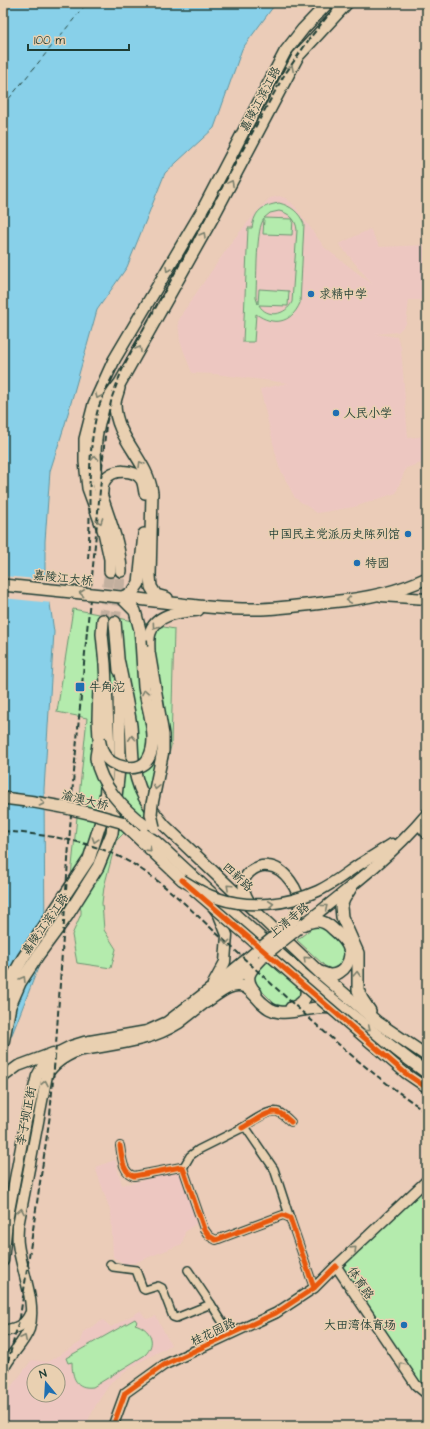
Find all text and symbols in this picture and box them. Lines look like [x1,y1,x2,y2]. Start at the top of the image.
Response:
scale bar [28,26,129,52]
text: 100 m [34,32,65,49]
street label: 嘉陵江滨江路 [236,63,285,135]
one-way arrow [287,65,294,72]
one-way arrow [226,180,234,187]
one-way arrow [198,232,205,239]
one-way arrow [165,265,172,272]
place label: 求精中学 [319,286,367,303]
marker: 求精中学 [306,289,316,299]
one-way arrow [135,346,142,353]
one-way arrow [95,391,103,399]
place label: 人民小学 [344,405,392,422]
marker: 人民小学 [331,408,341,418]
one-way arrow [91,455,99,461]
one-way arrow [139,461,146,468]
one-way arrow [96,518,104,525]
place label: 中国民主党派历史陈列馆 [268,526,400,543]
marker: 中国民主党派历史陈列馆 [403,529,413,539]
place label: 特园 [365,555,389,572]
marker: 特园 [352,558,362,568]
street label: 嘉陵江大桥 [32,567,95,590]
one-way arrow [79,589,85,598]
one-way arrow [346,595,352,604]
one-way arrow [153,621,160,628]
place label: 牛角沱 [89,679,125,696]
marker: 牛角沱 [74,681,86,693]
one-way arrow [142,689,150,695]
one-way arrow [127,735,136,741]
one-way arrow [152,784,160,790]
street label: 渝澳大桥 [60,786,111,815]
one-way arrow [39,798,45,806]
one-way arrow [91,836,100,843]
one-way arrow [144,844,152,852]
street label: 四新路 [219,859,257,896]
one-way arrow [227,885,234,892]
street label: 嘉陵江滨江路 [18,890,73,959]
street label: 上清寺路 [265,899,313,942]
one-way arrow [268,899,274,908]
one-way arrow [320,905,327,912]
one-way arrow [222,939,231,945]
one-way arrow [303,956,311,964]
one-way arrow [353,971,362,977]
one-way arrow [18,976,25,983]
one-way arrow [364,1025,371,1032]
one-way arrow [40,1080,49,1086]
street label: 李子坝正街 [12,1085,41,1147]
one-way arrow [16,1208,25,1214]
one-way arrow [349,1246,357,1254]
street label: 体育路 [343,1264,378,1303]
street label: 桂花园路 [188,1315,239,1350]
place label: 大田湾体育场 [324,1317,396,1334]
marker: 大田湾体育场 [399,1320,409,1330]
one-way arrow [19,1335,27,1342]
one-way arrow [400,1362,407,1369]
north arrow [26,1363,66,1403]
text: N [37,1366,49,1382]

